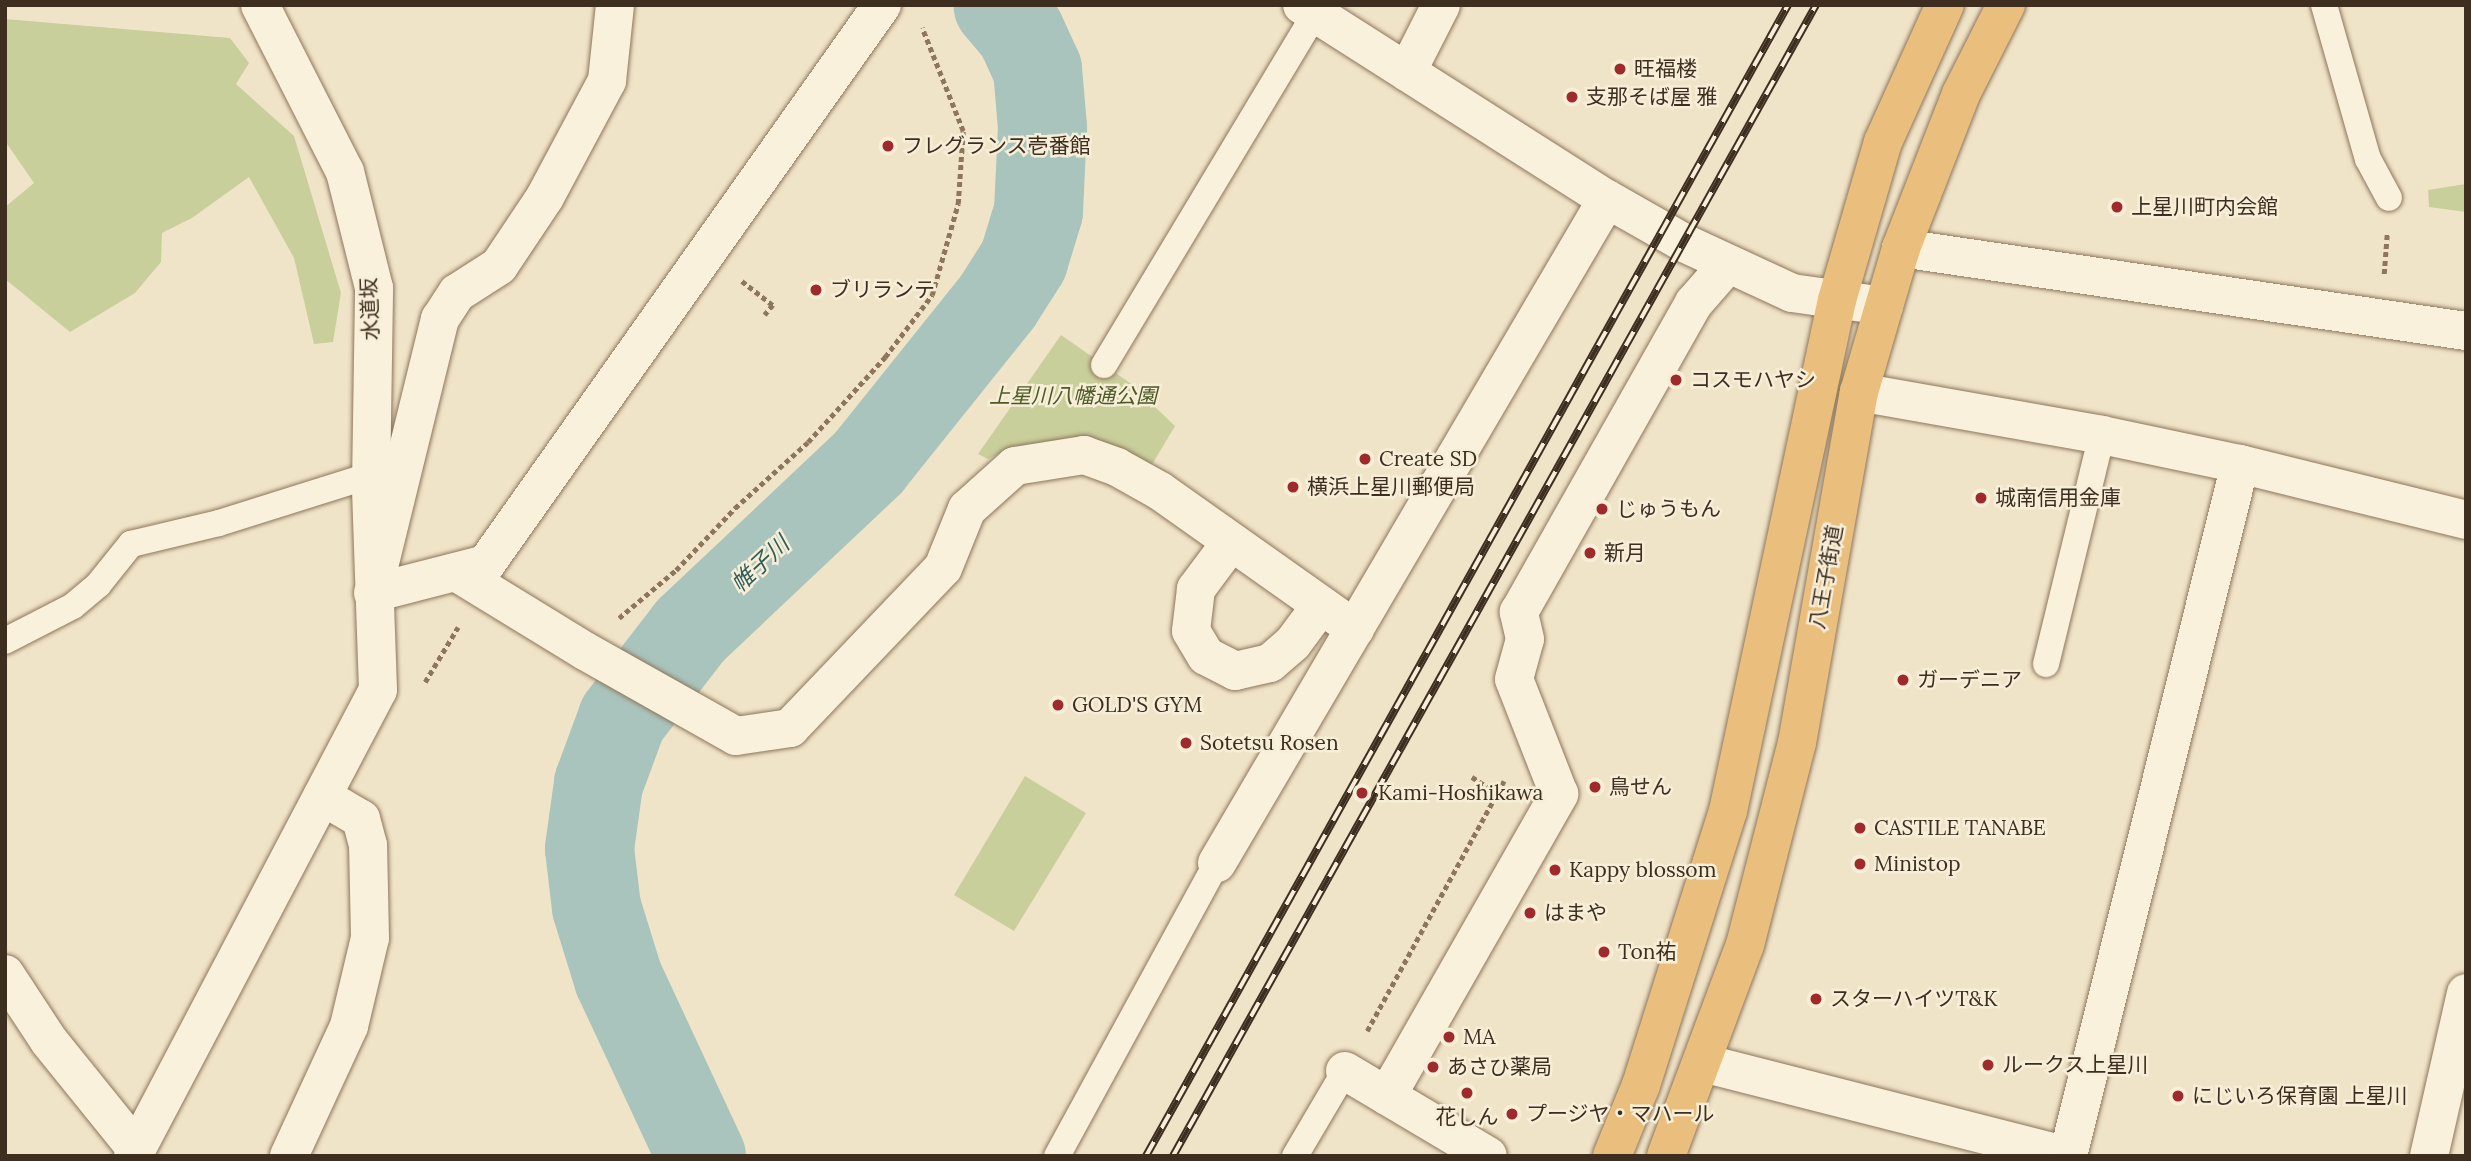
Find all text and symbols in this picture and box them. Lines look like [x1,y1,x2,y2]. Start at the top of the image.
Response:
place label: 旺福楼 [1634,56,1697,82]
marker: 旺福楼 [1612,61,1628,77]
place label: 支那そば屋 雅 [1586,84,1718,110]
marker: 支那そば屋 雅 [1564,89,1580,105]
place label: フレグランス壱番館 [902,133,1091,159]
marker: フレグランス壱番館 [880,138,896,154]
place label: 上星川町内会館 [2131,194,2278,220]
marker: 上星川町内会館 [2109,199,2125,215]
street label: 水道坂 [356,277,384,341]
place label: ブリランテ [830,277,935,303]
marker: ブリランテ [808,282,824,298]
place label: コスモハヤシ [1690,367,1816,393]
marker: コスモハヤシ [1668,372,1684,388]
park label: 上星川八幡通公園 [989,383,1157,409]
place label: Create SD [1379,446,1477,472]
marker: Create SD [1357,451,1373,467]
place label: 横浜上星川郵便局 [1307,474,1475,500]
marker: 横浜上星川郵便局 [1285,479,1301,495]
place label: 城南信用金庫 [1995,485,2121,511]
marker: 城南信用金庫 [1973,490,1989,506]
place label: じゅうもん [1616,496,1721,522]
marker: じゅうもん [1594,501,1610,517]
street label: 八王子街道 [1804,523,1848,631]
water label: 帷子川 [725,530,795,598]
place label: 新月 [1604,540,1646,566]
marker: 新月 [1582,545,1598,561]
place label: ガーデニア [1917,667,2022,693]
marker: ガーデニア [1895,672,1911,688]
place label: GOLD'S GYM [1072,692,1202,718]
marker: GOLD'S GYM [1050,697,1066,713]
place label: Sotetsu Rosen [1200,730,1339,756]
marker: Sotetsu Rosen [1178,735,1194,751]
place label: 鳥せん [1609,774,1672,800]
marker: 鳥せん [1587,779,1603,795]
place label: Kami-Hoshikawa [1378,780,1543,806]
marker: Kami-Hoshikawa [1352,783,1372,803]
place label: CASTILE TANABE [1874,815,2046,841]
marker: CASTILE TANABE [1852,820,1868,836]
place label: Ministop [1874,851,1960,877]
marker: Ministop [1852,856,1868,872]
place label: Kappy blossom [1569,857,1716,883]
marker: Kappy blossom [1547,862,1563,878]
place label: はまや [1544,900,1607,926]
marker: はまや [1522,905,1538,921]
place label: Ton祐 [1618,939,1676,965]
marker: Ton祐 [1596,944,1612,960]
place label: スターハイツT&K [1830,986,1998,1012]
marker: スターハイツT&K [1808,991,1824,1007]
place label: MA [1463,1024,1495,1050]
marker: MA [1441,1029,1457,1045]
place label: ルークス上星川 [2002,1052,2149,1078]
place label: あさひ薬局 [1447,1054,1552,1080]
marker: ルークス上星川 [1980,1057,1996,1073]
marker: あさひ薬局 [1425,1059,1441,1075]
place label: にじいろ保育園 上星川 [2192,1083,2408,1109]
marker: 花しん [1459,1085,1475,1101]
marker: にじいろ保育園 上星川 [2170,1088,2186,1104]
place label: プージヤ・マハール [1526,1101,1715,1127]
place label: 花しん [1436,1104,1498,1130]
marker: プージヤ・マハール [1504,1106,1520,1122]

